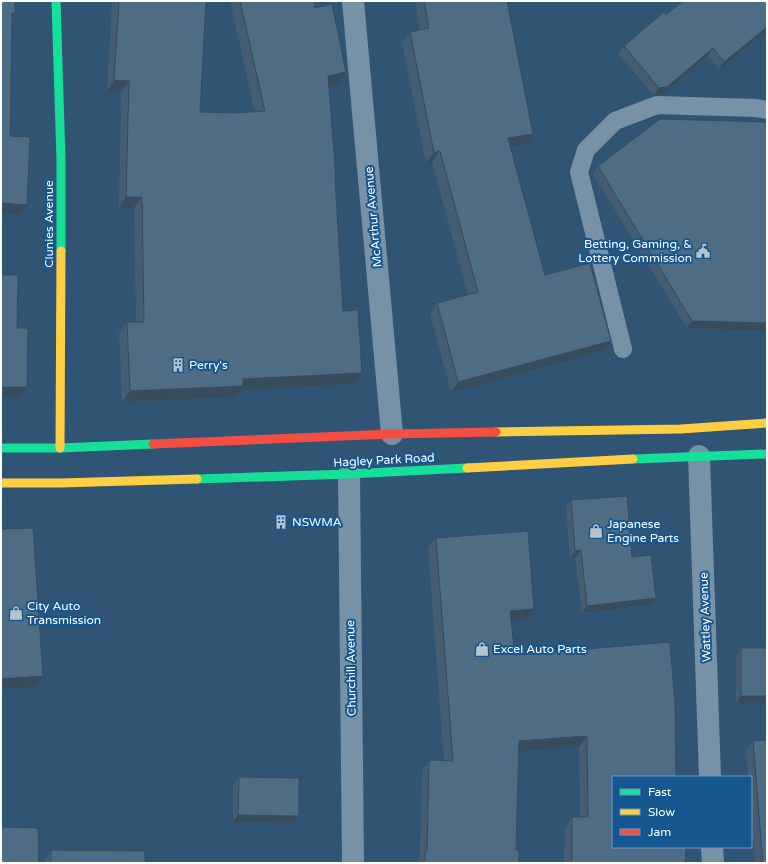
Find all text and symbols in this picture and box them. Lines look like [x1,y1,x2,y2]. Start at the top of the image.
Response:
street label: McArthur Avenue [362,166,384,268]
street label: Clunies Avenue [42,180,56,268]
place label: Betting, Gaming, & Lottery Commission [578,237,692,265]
public building icon: Betting, Gaming, & Lottery Commission [695,243,711,259]
building icon: Perry's [170,357,186,373]
place label: Perry's [189,358,228,372]
street label: Hagley Park Road [333,450,435,470]
building icon: NSWMA [273,514,289,530]
place label: NSWMA [292,515,342,529]
place label: Japanese Engine Parts [607,517,679,545]
shop icon: Japanese Engine Parts [588,523,604,539]
street label: Wattley Avenue [696,572,714,662]
place label: City Auto Transmission [27,599,101,627]
shop icon: City Auto Transmission [8,605,24,621]
street label: Churchill Avenue [343,620,359,716]
shop icon: Excel Auto Parts [474,641,490,657]
place label: Excel Auto Parts [493,642,587,656]
legend [612,776,752,848]
text: Fast [648,785,672,799]
text: Slow [648,805,675,819]
text: Jam [648,825,671,839]

